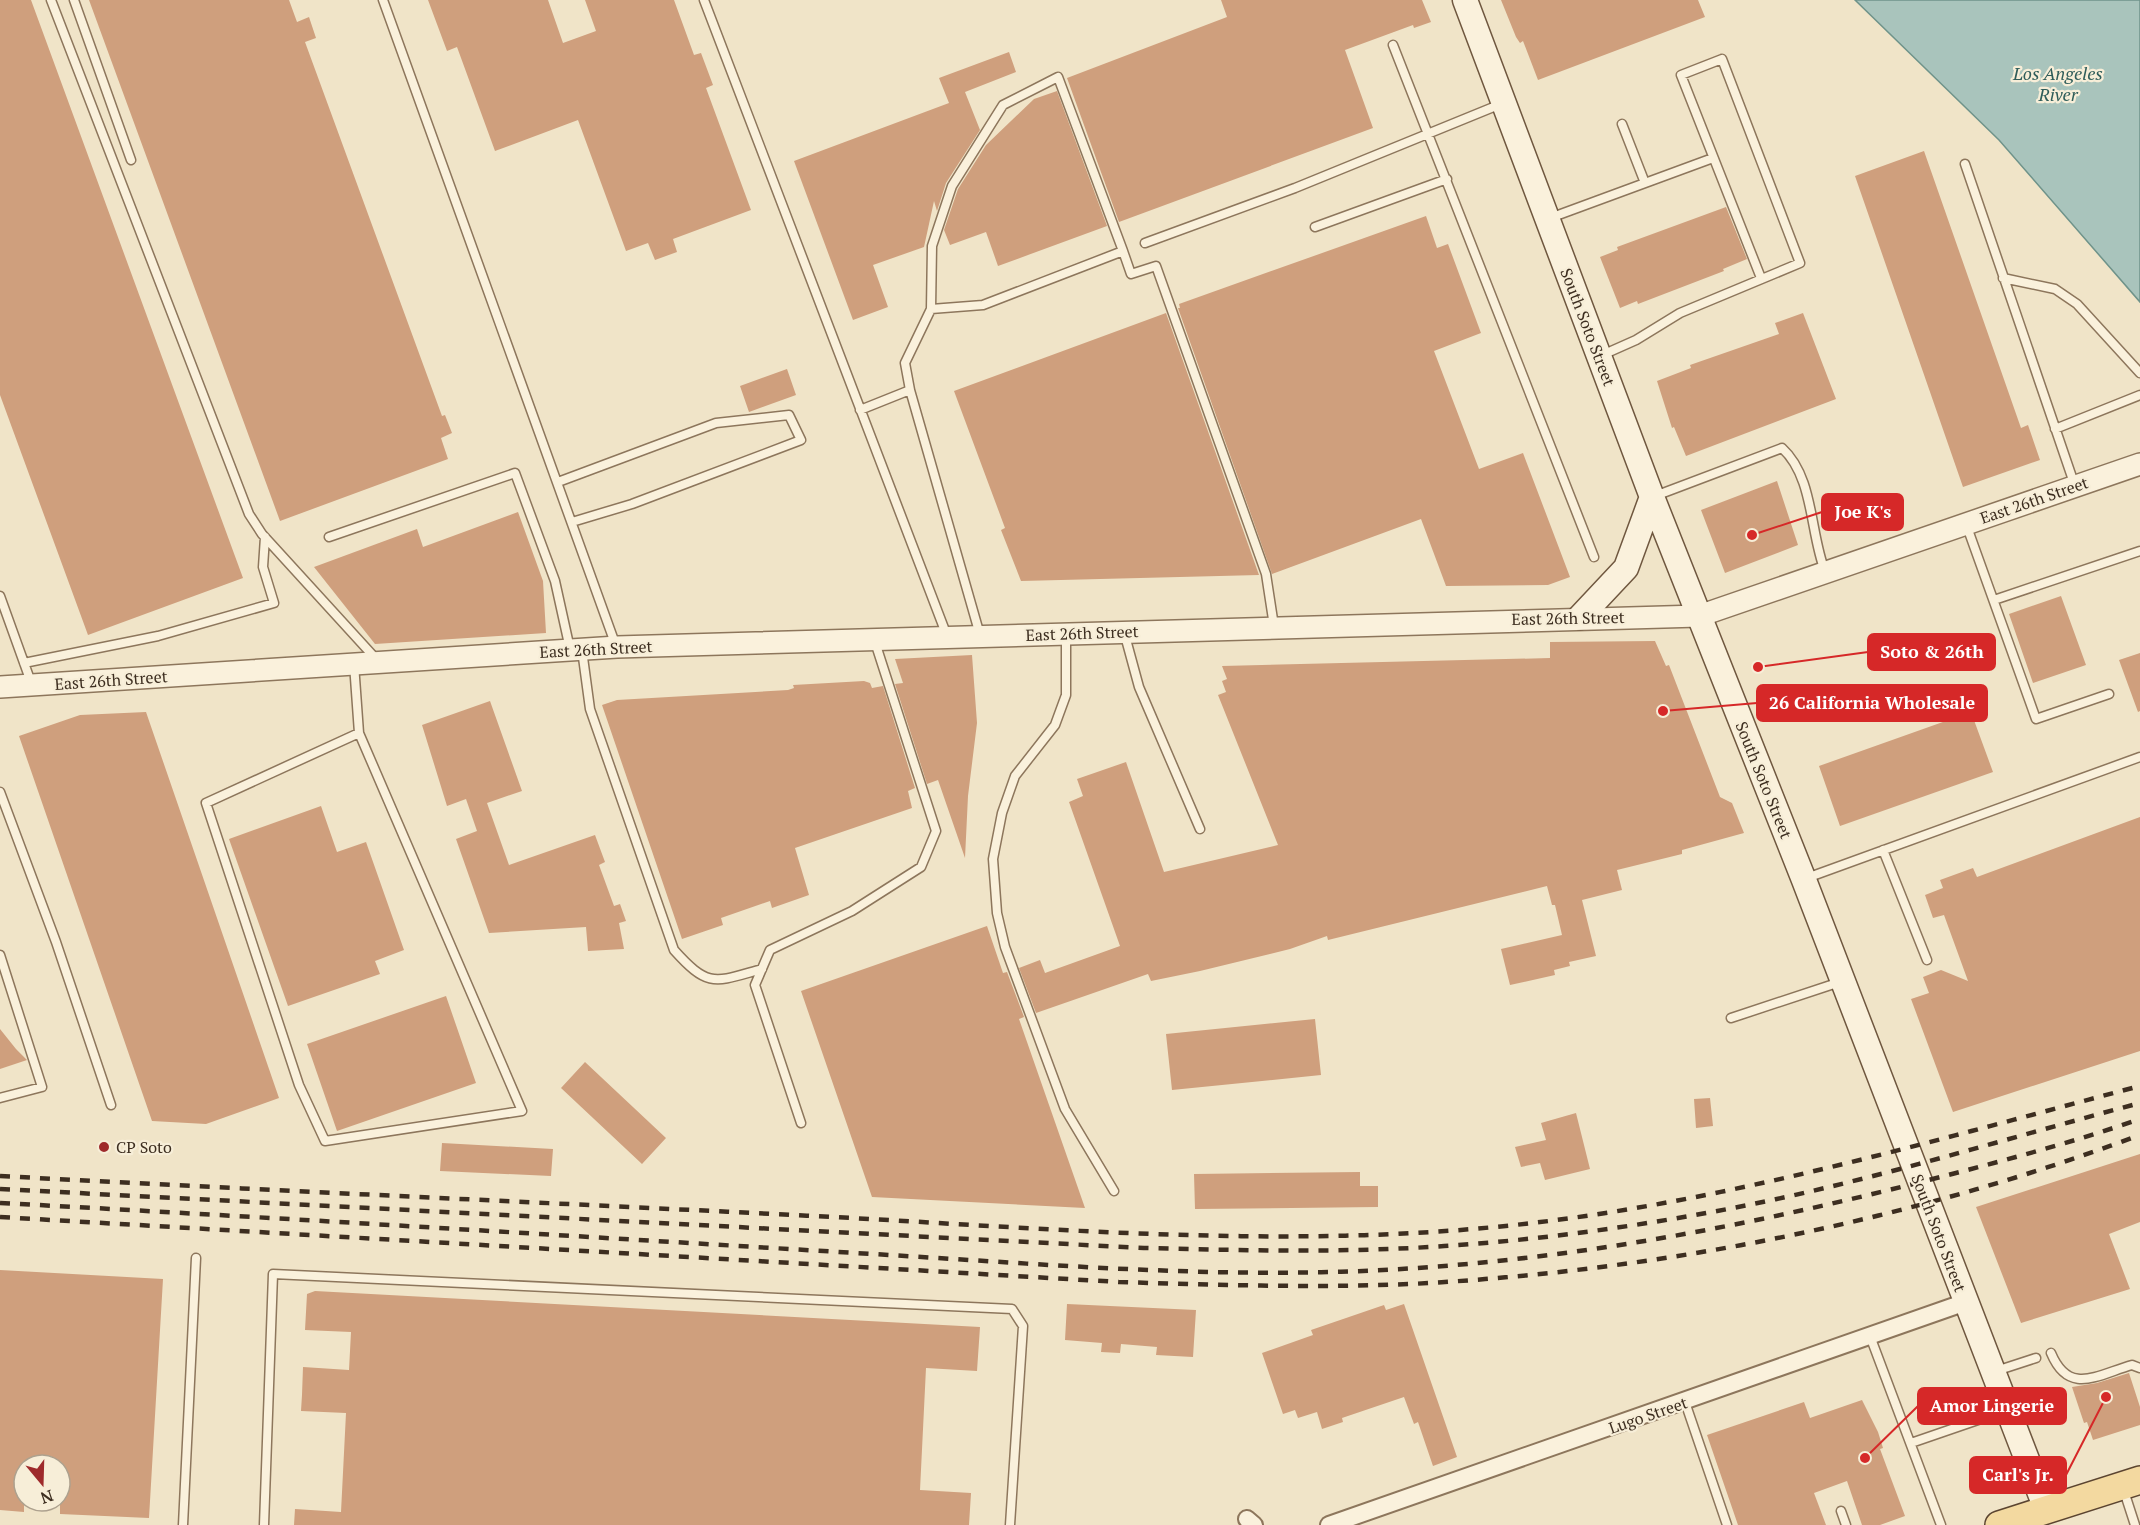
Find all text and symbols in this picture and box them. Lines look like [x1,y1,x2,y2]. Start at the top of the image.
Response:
water label: Los Angeles River [2012,61,2103,106]
street label: South Soto Street [1555,265,1621,389]
street label: East 26th Street [1977,471,2091,529]
callout: Joe K's [1822,494,1903,530]
text: Joe K's [1835,499,1891,523]
street label: East 26th Street [1511,606,1625,630]
street label: East 26th Street [1025,620,1139,646]
callout: Soto & 26th [1868,634,1995,670]
street label: East 26th Street [539,635,653,663]
text: Soto & 26th [1880,639,1984,663]
street label: East 26th Street [54,665,168,695]
callout: 26 California Wholesale [1757,685,1987,721]
text: 26 California Wholesale [1769,690,1976,714]
street label: South Soto Street [1730,718,1798,842]
place label: CP Soto [116,1136,172,1158]
marker: CP Soto [97,1140,111,1154]
street label: South Soto Street [1906,1171,1972,1295]
callout: Amor Lingerie [1918,1388,2066,1424]
street label: Lugo Street [1606,1391,1690,1439]
text: Amor Lingerie [1930,1393,2055,1417]
north arrow [12,1453,72,1513]
callout: Carl's Jr. [1970,1457,2066,1493]
text: Carl's Jr. [1982,1462,2054,1486]
text: N [38,1485,56,1510]

